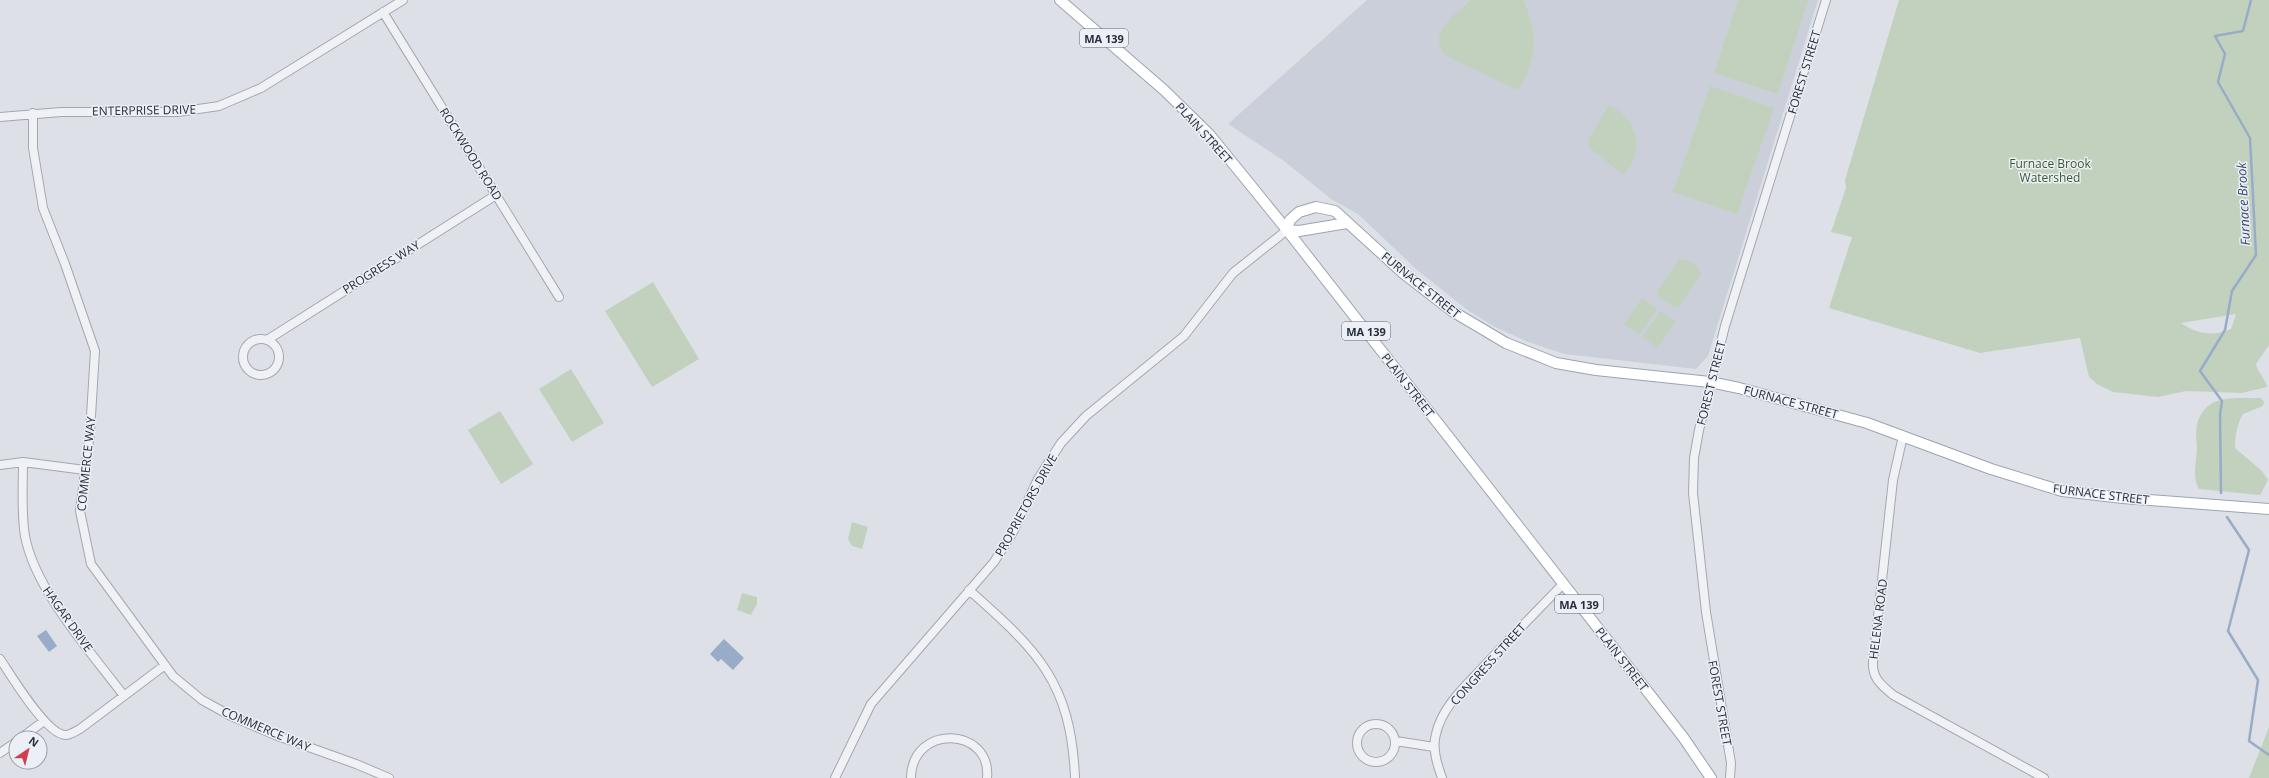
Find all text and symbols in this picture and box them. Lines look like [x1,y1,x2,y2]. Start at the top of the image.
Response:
street label: FOREST STREET [1783,28,1825,116]
road number: MA 139 [1080,29,1128,47]
street label: PLAIN STREET [1172,99,1236,168]
street label: ENTERPRISE DRIVE [92,101,196,119]
street label: ROCKWOOD ROAD [436,104,506,204]
park label: Furnace Brook Watershed [2009,155,2091,186]
water label: Furnace Brook [2232,161,2254,246]
street label: PROGRESS WAY [339,236,423,298]
street label: FURNACE STREET [1378,248,1464,322]
road number: MA 139 [1342,322,1390,340]
street label: FOREST STREET [1692,339,1730,427]
street label: PLAIN STREET [1378,349,1439,421]
street label: FURNACE STREET [1742,381,1840,423]
street label: COMMERCE WAY [73,415,99,512]
street label: PROPRIETORS DRIVE [991,451,1061,559]
street label: FURNACE STREET [2052,480,2150,508]
street label: HELENA ROAD [1865,578,1891,660]
street label: HAGAR DRIVE [39,583,97,655]
road number: MA 139 [1555,595,1603,613]
street label: CONGRESS STREET [1446,619,1530,709]
street label: PLAIN STREET [1592,623,1653,695]
street label: FOREST STREET [1704,659,1736,747]
street label: COMMERCE WAY [219,703,313,756]
north arrow [8,730,48,770]
text: N [26,733,42,750]

